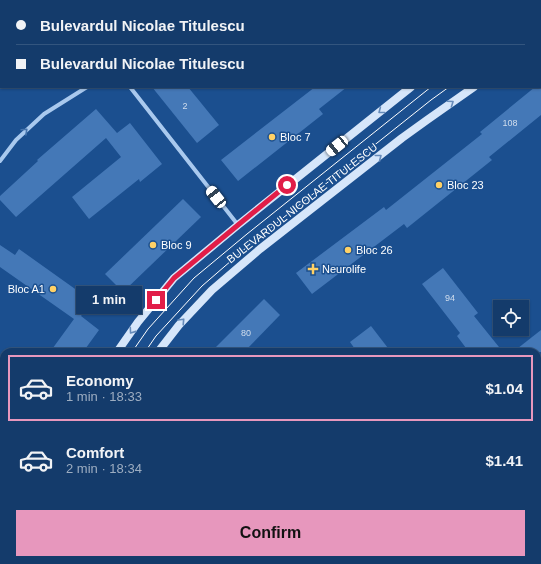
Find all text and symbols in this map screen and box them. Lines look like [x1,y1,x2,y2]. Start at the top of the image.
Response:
text: Bulevardul Nicolae Titulescu [40,17,245,34]
text: Bulevardul Nicolae Titulescu [40,55,245,72]
house number: 2 [182,101,188,111]
one-way arrow [446,101,453,108]
one-way arrow [378,107,385,114]
house number: 108 [502,118,518,128]
one-way arrow [20,129,28,136]
place label: Bloc 7 [280,131,311,143]
marker: Bloc 7 [267,132,277,142]
car [324,134,350,158]
street label: BULEVARDUL NICOLAE TITULESCU [224,141,380,265]
one-way arrow [375,154,382,161]
route start [278,176,296,194]
place label: Bloc 23 [447,179,484,191]
marker: Bloc 23 [434,180,444,190]
car [204,184,228,210]
place label: Bloc 9 [161,239,192,251]
marker: Bloc 9 [148,240,158,250]
place label: Bloc 26 [356,244,393,256]
marker: Bloc 26 [343,245,353,255]
marker: Neurolife [307,263,319,275]
place label: Neurolife [322,263,366,275]
place label: Bloc A1 [8,283,45,295]
marker: Bloc A1 [48,284,58,294]
callout: 1 min [76,286,142,314]
route end [147,291,165,309]
text: 1 min [92,292,126,307]
house number: 94 [445,293,455,303]
map controls [493,300,529,336]
button: locate [493,300,529,336]
one-way arrow [178,318,185,326]
one-way arrow [129,327,137,334]
house number: 80 [241,328,251,338]
icon: car [18,370,54,406]
text: Economy [66,372,134,389]
text: $1.04 [485,380,523,397]
text: 1 min · 18:33 [66,389,142,404]
icon: car [18,442,54,478]
text: Comfort [66,444,124,461]
text: $1.41 [485,452,523,469]
text: 2 min · 18:34 [66,461,142,476]
button: Confirm [16,510,525,556]

